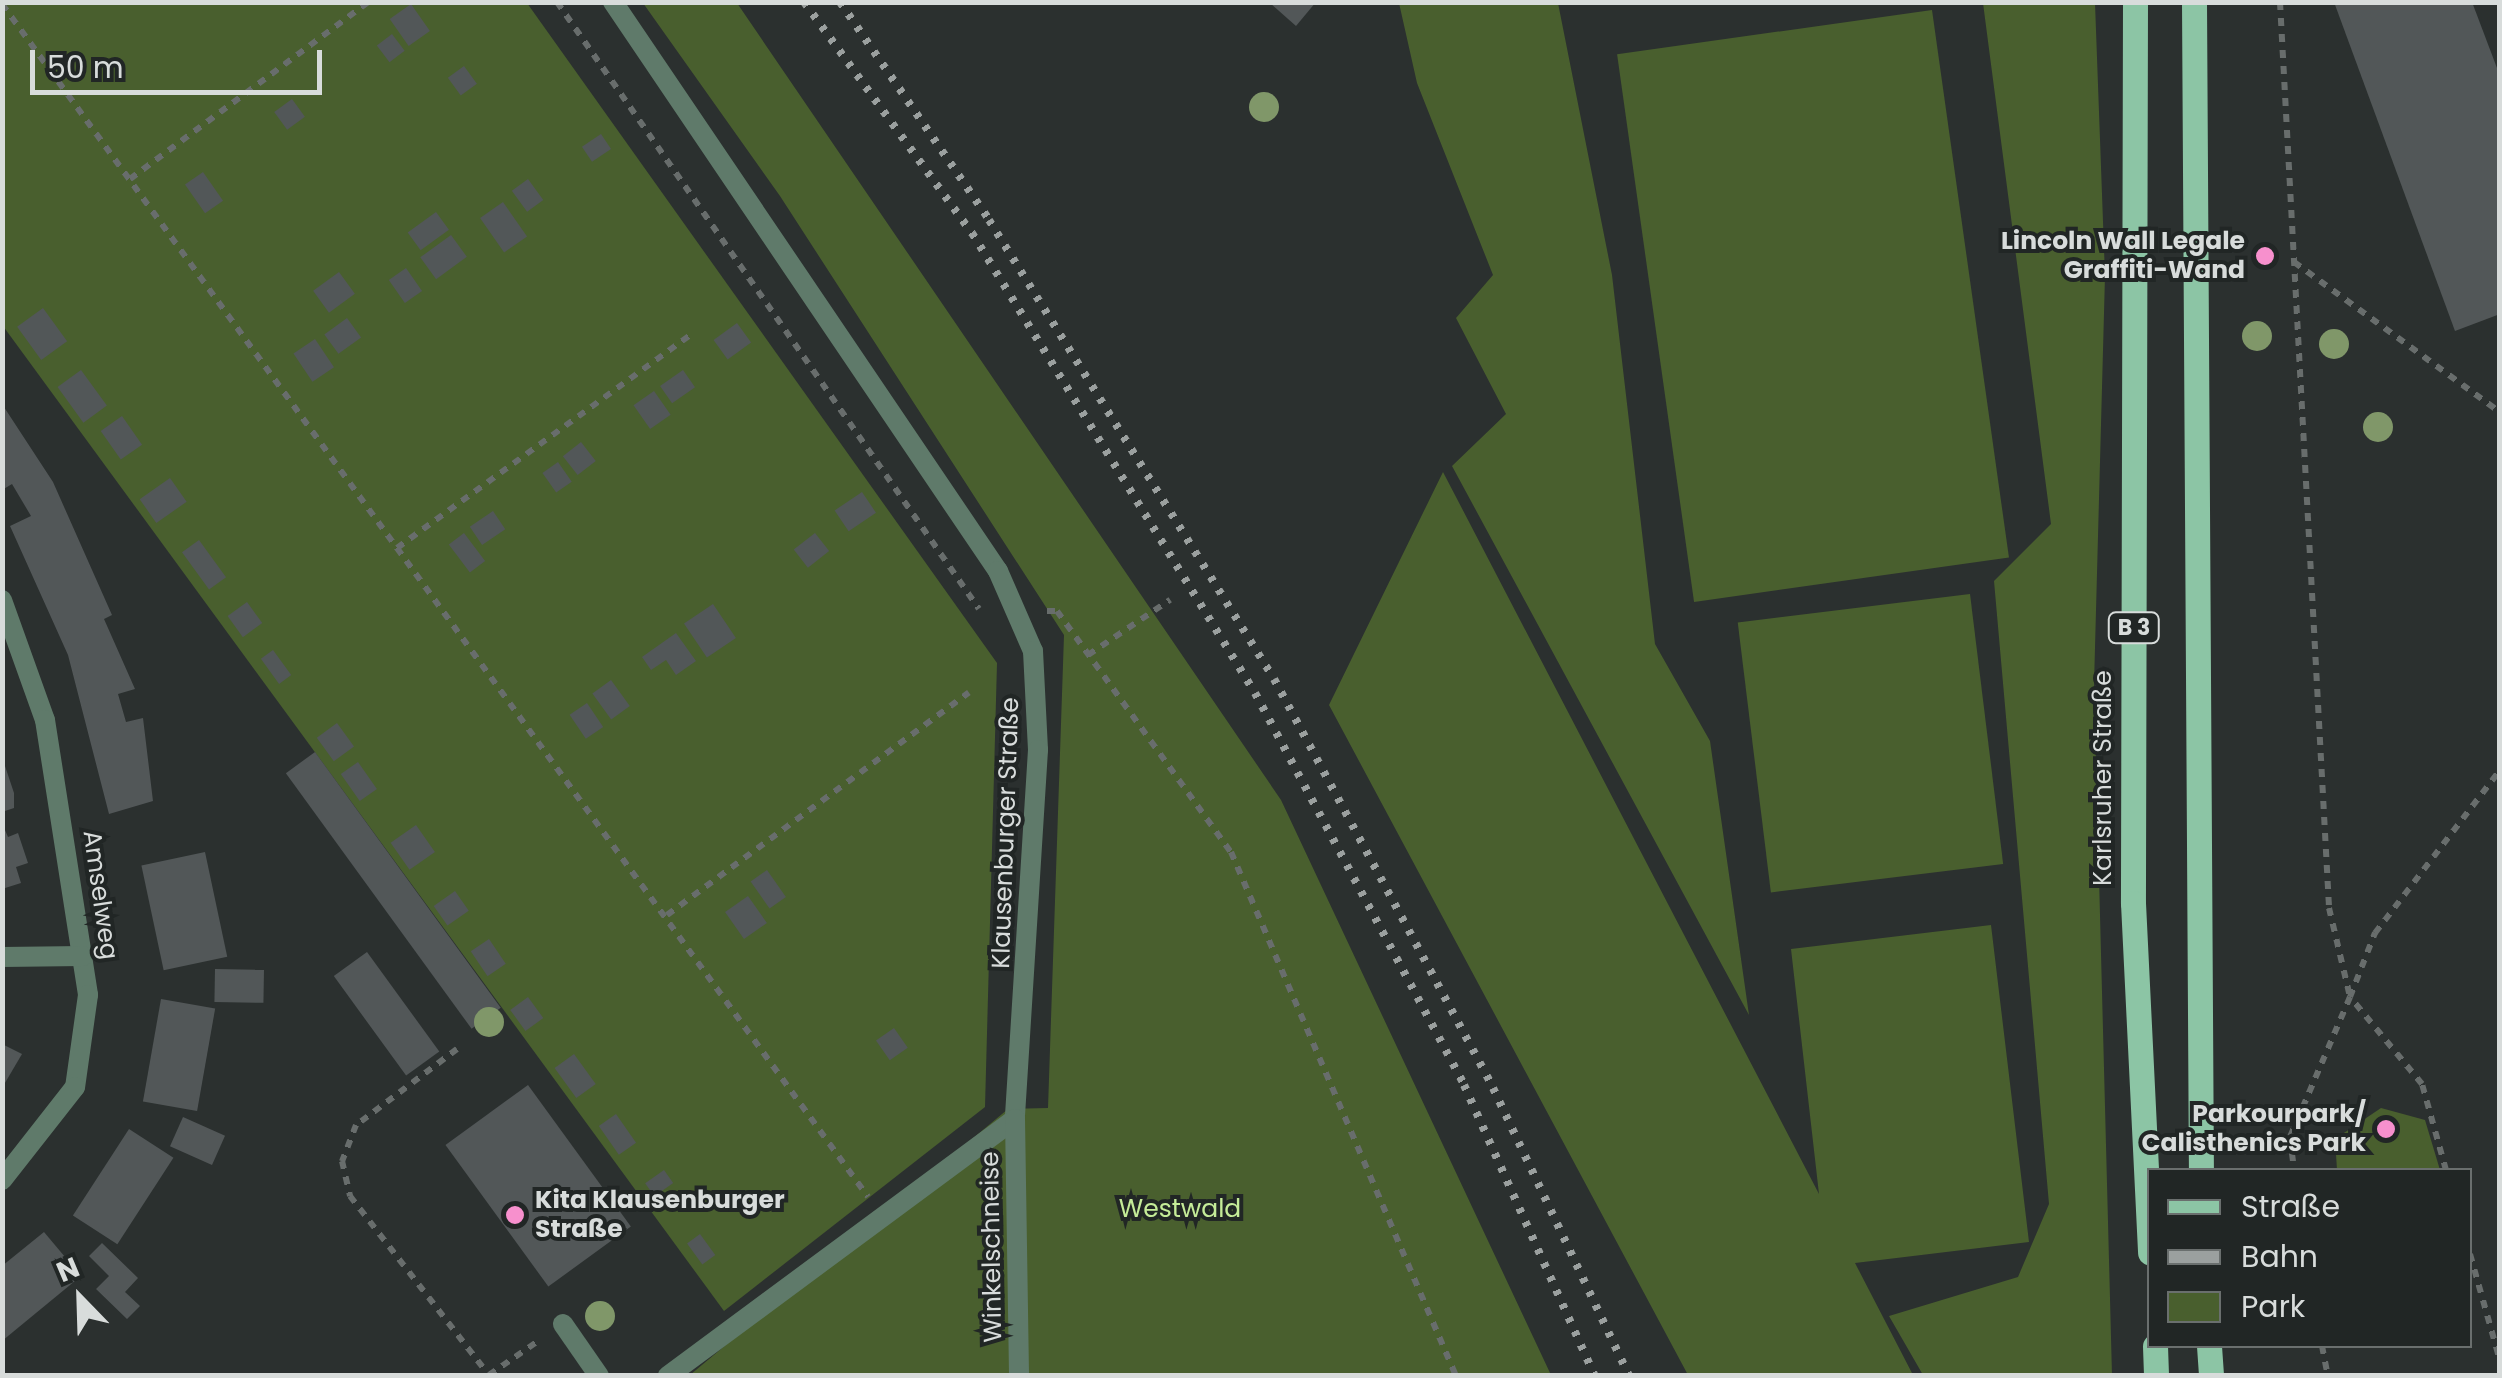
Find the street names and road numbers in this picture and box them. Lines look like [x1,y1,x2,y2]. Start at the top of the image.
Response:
road number: B 3 [2106,611,2162,645]
street label: Karlsruher Straße [2088,670,2118,886]
street label: Klausenburger Straße [986,697,1026,969]
street label: Amselweg [76,828,124,962]
street label: Winkelschneise [975,1151,1009,1343]

